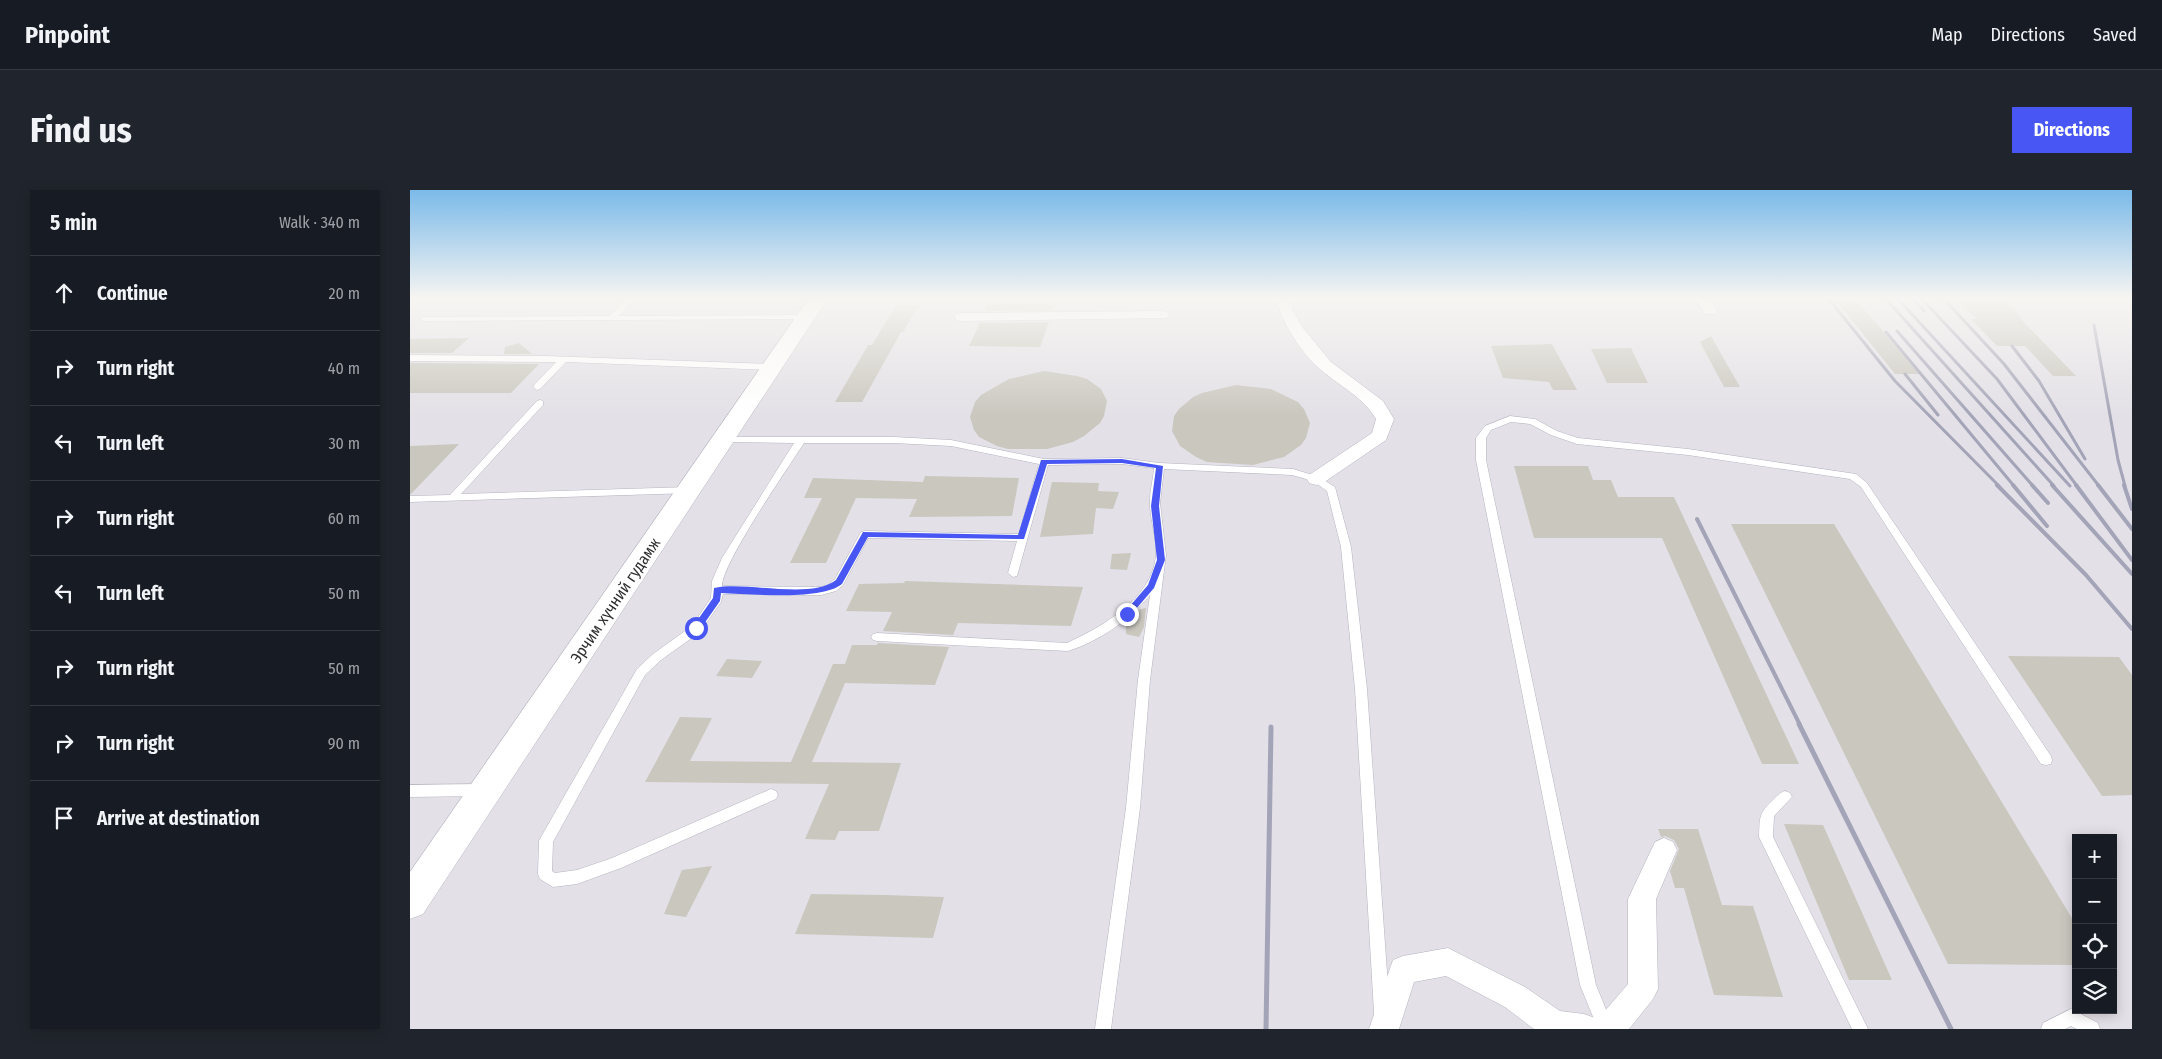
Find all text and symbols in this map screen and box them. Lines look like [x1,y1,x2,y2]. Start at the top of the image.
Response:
text: Pinpoint [25,21,110,49]
text: Map [1931,24,1963,46]
text: Directions [1991,24,2065,46]
text: Saved [2093,24,2137,46]
button: Directions [2012,107,2132,153]
text: Find us [30,109,132,151]
text: 5 min [50,210,97,236]
text: Walk · 340 m [279,213,360,232]
icon: ahead [50,279,78,307]
text: Continue [97,282,168,305]
text: 20 m [329,284,360,303]
icon: right [50,354,78,382]
text: Turn right [97,357,174,380]
text: 40 m [328,359,360,378]
icon: left [50,429,78,457]
text: Turn left [97,432,164,455]
text: 30 m [328,434,360,453]
icon: right [50,504,78,532]
text: Turn right [97,507,174,530]
text: 60 m [328,509,360,528]
street label: Эрчим хүчний гудамж [567,534,665,666]
icon: left [50,579,78,607]
text: Turn left [97,582,164,605]
text: 50 m [328,584,360,603]
route end [1116,603,1139,626]
route start [685,617,708,640]
icon: right [50,654,78,682]
text: Turn right [97,657,174,680]
text: 50 m [328,659,360,678]
icon: right [50,729,78,757]
text: Turn right [97,732,174,755]
text: 90 m [328,734,360,753]
icon: arrive [50,804,78,832]
text: Arrive at destination [97,807,260,830]
map controls [2072,834,2117,1014]
button: + [2072,834,2117,879]
button: − [2072,879,2117,924]
button: locate [2072,924,2117,969]
button: layers [2072,969,2117,1014]

